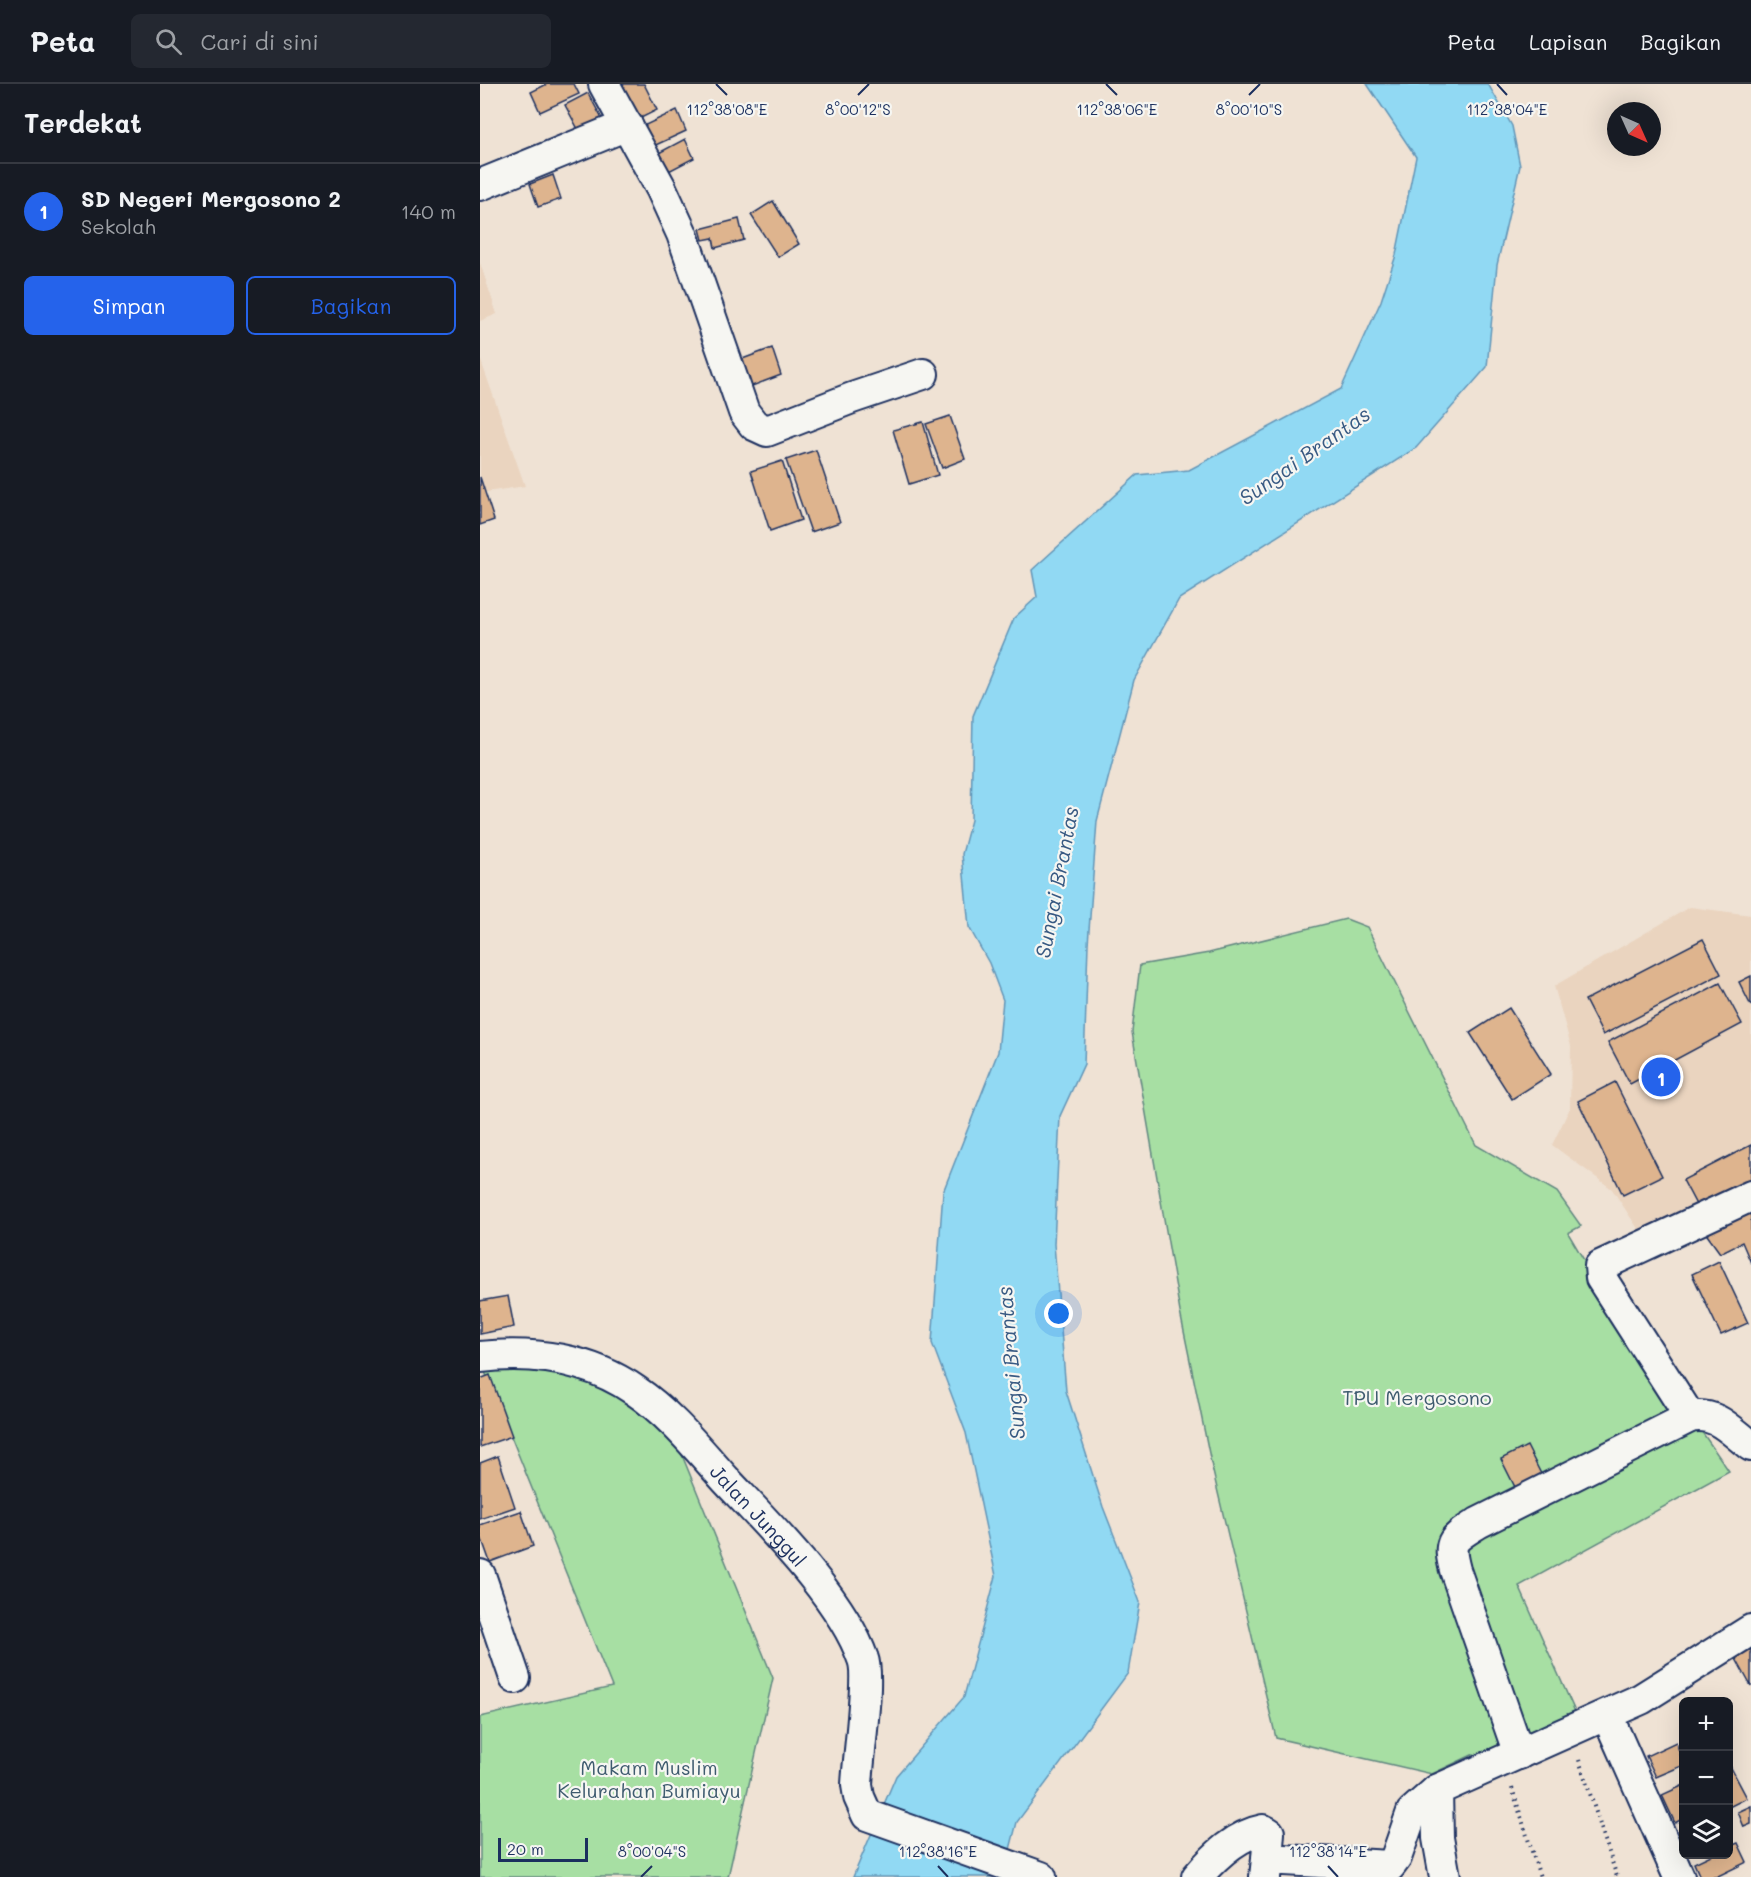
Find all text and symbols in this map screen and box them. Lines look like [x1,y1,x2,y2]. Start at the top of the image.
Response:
search box [131,14,551,68]
text: Peta [30,23,95,59]
icon: search [152,25,185,58]
text: Cari di sini [200,27,319,56]
text: Peta [1448,28,1496,55]
text: Lapisan [1529,28,1607,55]
text: Bagikan [1640,28,1721,55]
text: 112°38'08"E [687,99,768,119]
text: 8°00'12"S [825,99,891,119]
text: 112°38'06"E [1077,99,1158,119]
text: 8°00'10"S [1216,99,1282,119]
text: 112°38'04"E [1467,99,1548,119]
north arrow [1607,102,1661,156]
text: Terdekat [24,106,142,140]
text: SD Negeri Mergosono 2 [81,184,341,213]
text: 1 [39,198,48,224]
text: 140 m [401,198,456,224]
text: Sekolah [81,213,156,239]
button: Simpan [24,276,234,335]
button: Bagikan [246,276,456,335]
water label: Sungai Brantas [1233,400,1375,510]
water label: Sungai Brantas [1028,804,1084,960]
pin: 1 [1642,1054,1680,1100]
water label: Sungai Brantas [990,1285,1030,1441]
your location [1044,1299,1073,1328]
park label: TPU Mergosono [1342,1384,1492,1410]
street label: Jalan Junggul [705,1459,812,1572]
map controls [1679,1697,1733,1859]
button: + [1679,1697,1733,1751]
button: − [1679,1751,1733,1805]
park label: Makam Muslim Kelurahan Bumiayu [557,1754,741,1803]
button: layers [1679,1805,1733,1859]
scale bar [498,1835,588,1862]
text: 20 m [507,1838,544,1859]
text: 8°00'04"S [618,1841,686,1861]
text: 112°38'16"E [899,1841,978,1861]
text: 112°38'14"E [1289,1841,1367,1861]

